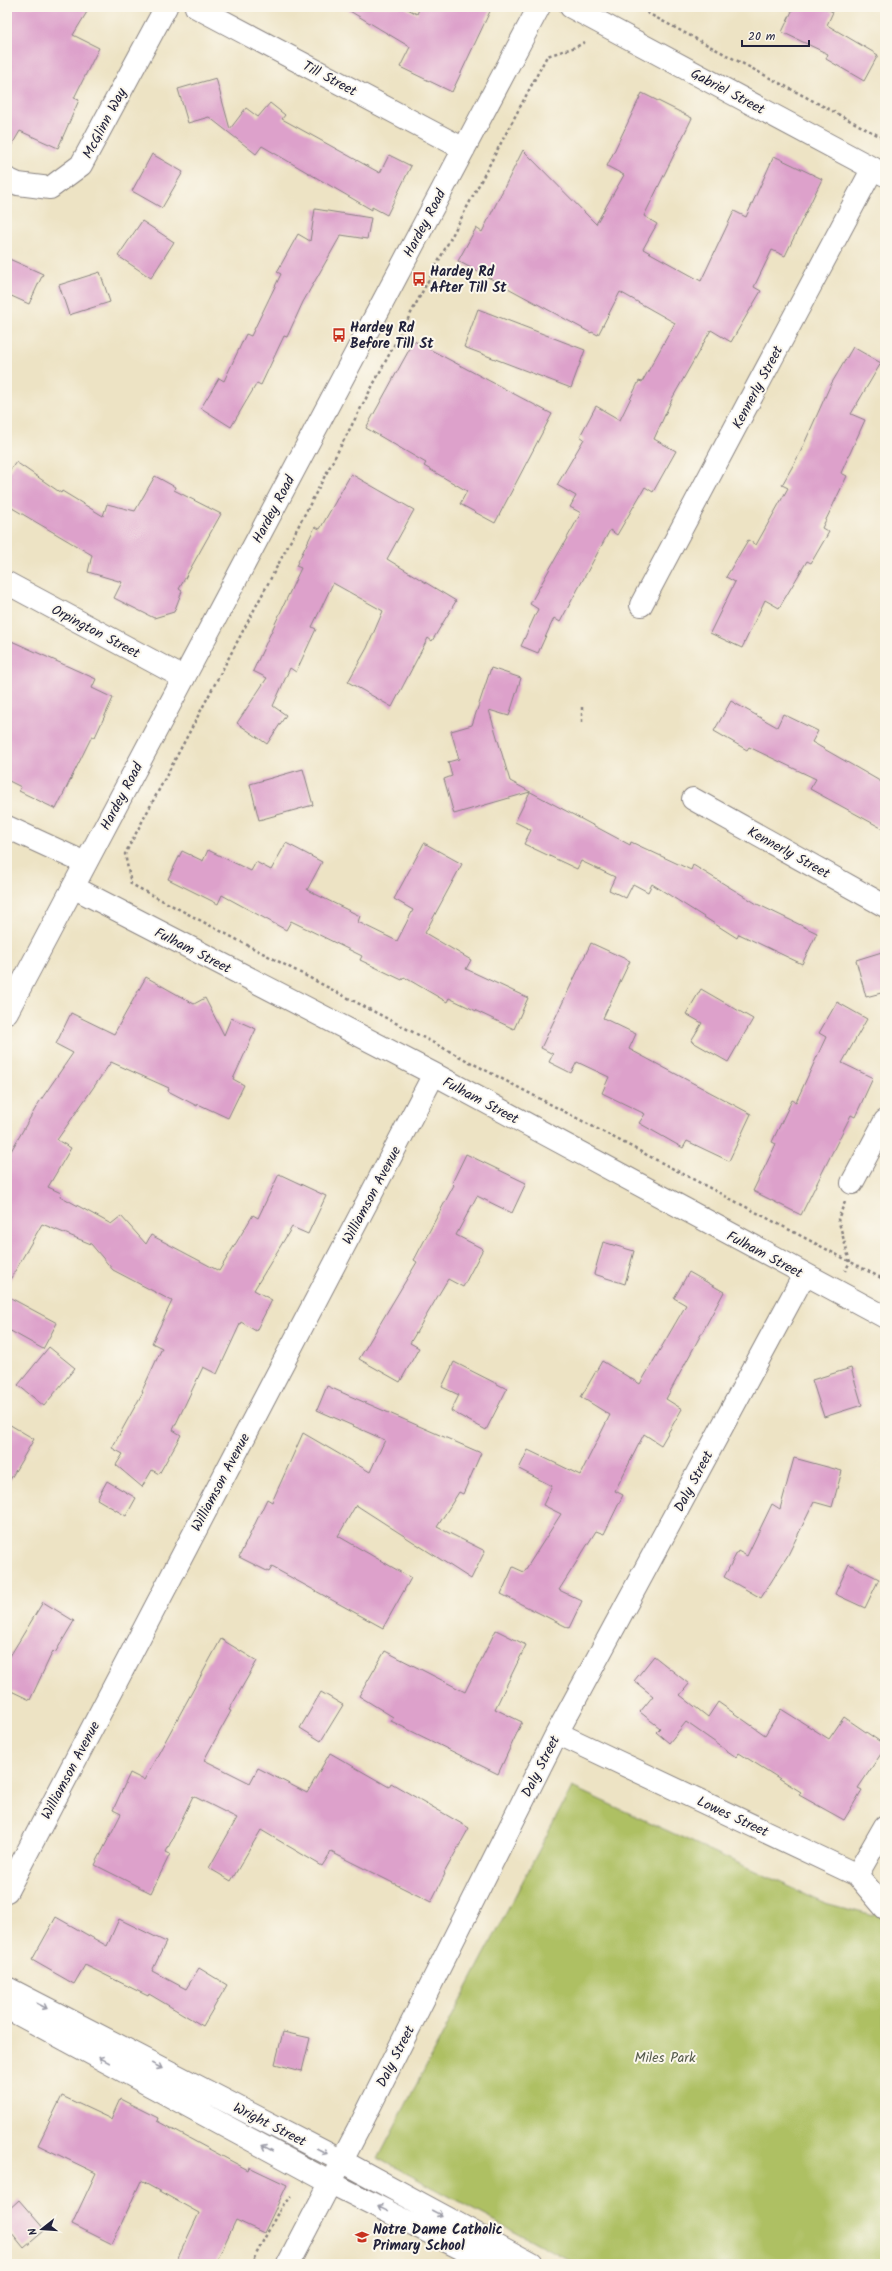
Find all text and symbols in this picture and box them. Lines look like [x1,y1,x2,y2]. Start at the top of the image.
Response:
scale bar [742,22,809,48]
text: 20 m [748,27,776,46]
street label: Till Street [298,55,361,103]
street label: Gabriel Street [686,63,769,121]
street label: McGlinn Way [77,84,133,163]
street label: Hardey Road [398,185,452,261]
place label: Hardey Rd After Till St [430,261,507,299]
bus stop icon: Hardey Rd After Till St [411,271,427,287]
place label: Hardey Rd Before Till St [350,317,434,355]
bus stop icon: Hardey Rd Before Till St [331,327,347,343]
street label: Kennerly Street [727,341,789,433]
street label: Hardey Road [247,471,301,547]
street label: Orpington Street [47,599,144,665]
street label: Hardey Road [95,758,149,834]
street label: Kennerly Street [743,821,834,885]
street label: Fulham Street [150,922,235,980]
street label: Fulham Street [438,1071,523,1131]
street label: Williamson Avenue [337,1142,407,1249]
street label: Fulham Street [722,1225,807,1285]
street label: Williamson Avenue [186,1429,256,1536]
street label: Daly Street [669,1446,720,1516]
street label: Williamson Avenue [36,1717,106,1824]
street label: Daly Street [516,1731,566,1801]
street label: Lowes Street [693,1791,773,1843]
one-way arrow [35,2003,47,2011]
street label: Daly Street [371,2021,421,2091]
park label: Miles Park [634,2047,696,2069]
one-way arrow [98,2055,110,2063]
one-way arrow [151,2063,163,2070]
street label: Wright Street [229,2097,311,2153]
one-way arrow [261,2144,273,2152]
one-way arrow [316,2148,328,2156]
one-way arrow [377,2204,389,2211]
north arrow [22,2209,62,2249]
one-way arrow [431,2210,443,2217]
place label: Notre Dame Catholic Primary School [373,2219,503,2257]
text: N [24,2226,43,2238]
school or university icon: Notre Dame Catholic Primary School [354,2229,370,2245]

